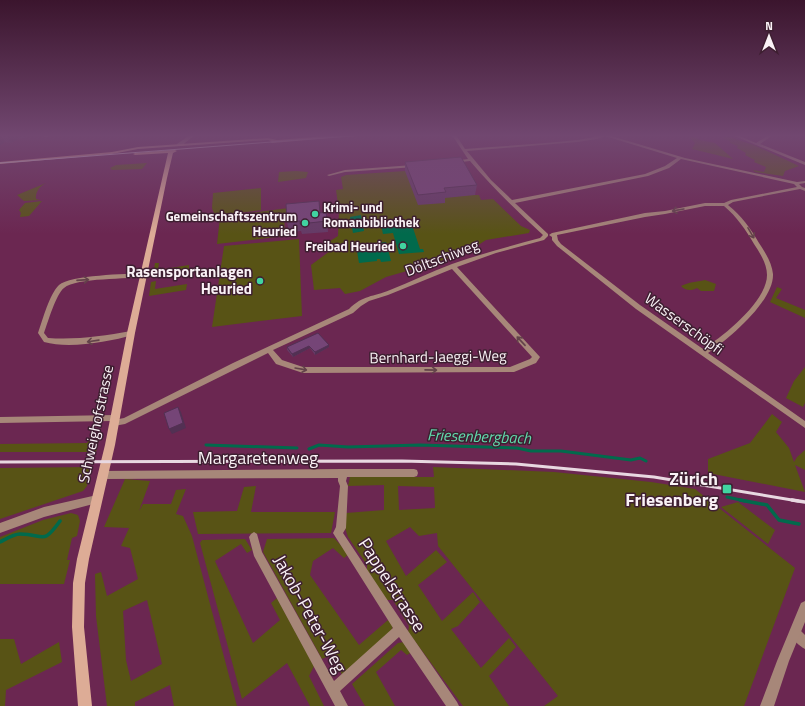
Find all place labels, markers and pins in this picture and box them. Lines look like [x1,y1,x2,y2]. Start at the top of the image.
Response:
place label: Krimi- und Romanbibliothek [323,197,419,232]
place label: Gemeinschaftszentrum Heuried [166,206,297,241]
marker: Krimi- und Romanbibliothek [310,209,320,219]
marker: Gemeinschaftszentrum Heuried [300,218,310,228]
place label: Freibad Heuried [305,236,395,256]
marker: Freibad Heuried [398,241,408,251]
place label: Rasensportanlagen Heuried [126,260,252,300]
marker: Rasensportanlagen Heuried [255,276,265,286]
place label: Zürich Friesenberg [625,465,718,513]
marker: Zürich Friesenberg [721,483,733,495]

